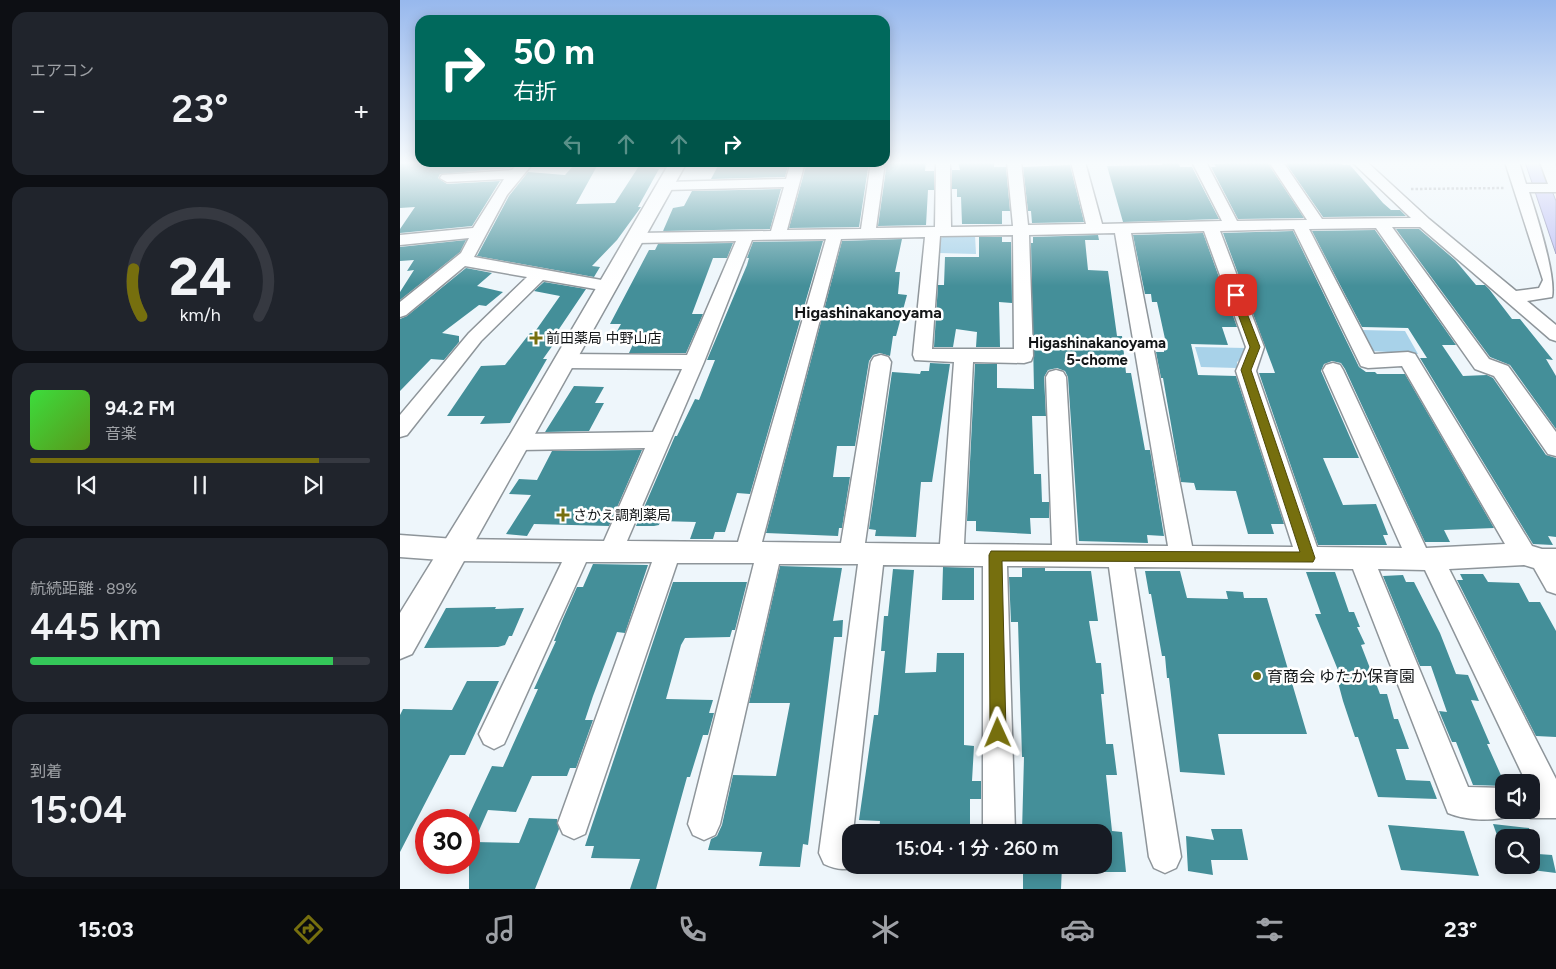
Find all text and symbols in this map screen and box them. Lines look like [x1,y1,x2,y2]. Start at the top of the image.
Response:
text: 50 m [513,31,595,73]
icon: right [430,35,495,100]
text: エアコン [30,61,94,80]
text: 右折 [513,78,557,105]
text: 23° [172,86,228,132]
text: − [30,93,47,127]
text: + [353,93,370,127]
icon: left [559,130,587,158]
icon: ahead [612,130,640,158]
icon: ahead [665,130,693,158]
icon: right [718,130,746,158]
text: 24 [168,246,232,308]
pin [1215,274,1257,316]
icon: arrive [1222,281,1250,309]
district label: Higashinakanoyama [794,303,942,322]
text: km/h [180,304,220,325]
place label: 前田薬局 中野山店 [546,330,661,347]
marker: 前田薬局 中野山店 [530,332,542,344]
district label: Higashinakanoyama 5-chome [1028,334,1166,369]
text: 94.2 FM [105,397,175,420]
text: 音楽 [105,424,137,443]
icon: previous [73,471,101,499]
icon: pause [186,471,214,499]
icon: next [299,471,327,499]
place label: さかえ調剤薬局 [573,507,671,524]
marker: さかえ調剤薬局 [557,509,569,521]
text: 航続距離 · 89% [30,579,137,598]
text: 445 km [30,604,161,650]
place label: 育商会 ゆたか保育園 [1267,667,1415,686]
marker: 育商会 ゆたか保育園 [1251,670,1263,682]
position arrow [971,706,1023,758]
text: 到着 [30,762,62,781]
map controls [1495,774,1540,874]
button: sound [1495,774,1540,819]
text: 15:04 [30,787,127,833]
speed limit sign: 30 [415,809,480,874]
button: search [1495,829,1540,874]
text: 15:04 · 1 分 · 260 m [895,837,1059,860]
icon: directions [291,912,326,947]
icon: music [483,912,518,947]
icon: phone [675,912,710,947]
icon: climate [868,912,903,947]
icon: car [1060,912,1095,947]
icon: filters [1252,912,1287,947]
text: 15:03 [79,916,134,943]
text: 23° [1444,916,1477,943]

